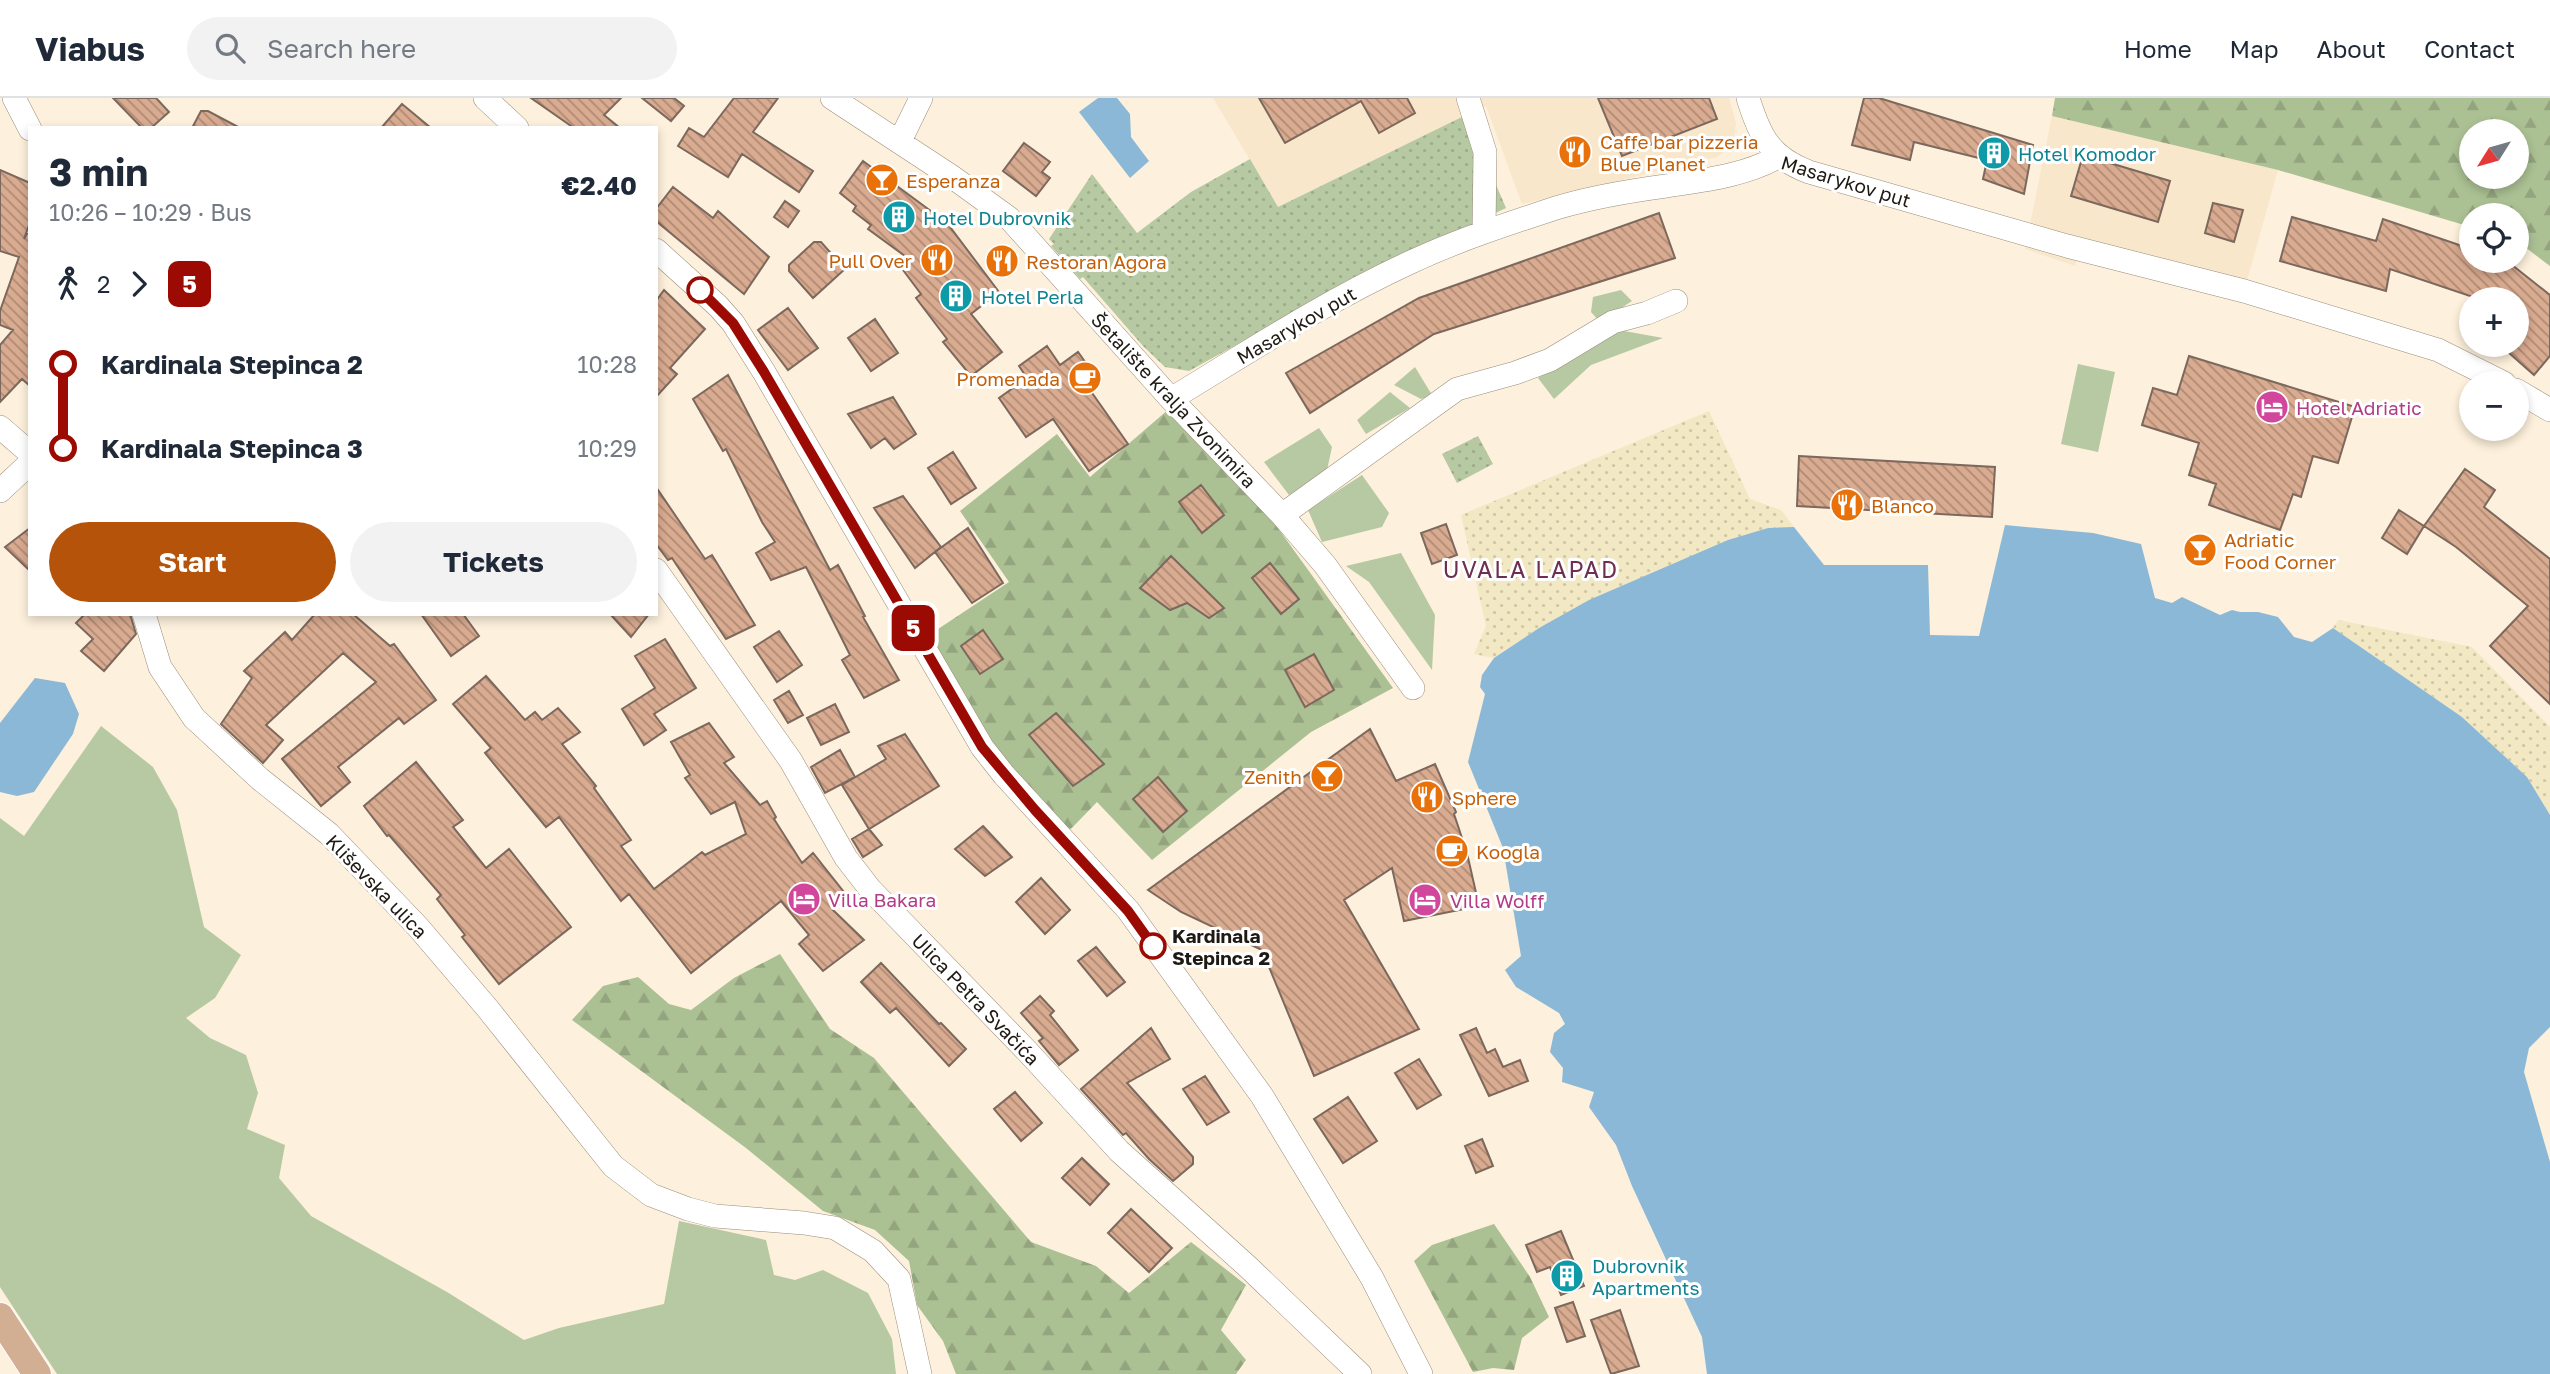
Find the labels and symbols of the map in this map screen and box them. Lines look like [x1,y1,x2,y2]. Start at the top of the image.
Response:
north arrow [2459,119,2529,189]
place label: Caffe bar pizzeria Blue Planet [1600,130,1758,175]
restaurant icon: Caffe bar pizzeria Blue Planet [1556,133,1594,171]
building icon: Hotel Komodor [1975,134,2013,172]
place label: Hotel Komodor [2018,142,2157,165]
street label: Masarykov put [1779,150,1913,212]
bar icon: Esperanza [863,161,901,199]
place label: Esperanza [906,169,1000,192]
building icon: Hotel Dubrovnik [880,198,918,236]
place label: Hotel Dubrovnik [923,206,1071,229]
restaurant icon: Pull Over [918,241,956,279]
restaurant icon: Restoran Agora [983,242,1021,280]
place label: Pull Over [828,249,913,272]
place label: Restoran Agora [1026,250,1167,273]
unlabelled marker [687,277,713,303]
building icon: Hotel Perla [937,277,975,315]
street label: Masarykov put [1232,282,1360,368]
place label: Hotel Perla [981,285,1084,308]
street label: Šetalište kralja Zvonimira [1087,308,1261,492]
cafe icon: Promenada [1066,359,1104,397]
place label: Promenada [956,367,1060,390]
hotel icon: Hotel Adriatic [2253,388,2291,426]
place label: Hotel Adriatic [2296,396,2422,419]
restaurant icon: Blanco [1828,486,1866,524]
place label: Blanco [1871,494,1934,517]
place label: Adriatic Food Corner [2224,528,2337,573]
bar icon: Adriatic Food Corner [2181,531,2219,569]
district label: UVALA LAPAD [1443,555,1619,583]
line badge: 5 [890,605,936,651]
bar icon: Zenith [1308,757,1346,795]
place label: Zenith [1244,765,1302,788]
restaurant icon: Sphere [1408,778,1446,816]
place label: Sphere [1452,786,1517,809]
street label: Kliševska ulica [322,829,432,943]
cafe icon: Koogla [1433,832,1471,870]
place label: Koogla [1476,840,1540,863]
hotel icon: Villa Bakara [785,880,823,918]
hotel icon: Villa Wolff [1406,881,1444,919]
place label: Villa Bakara [828,888,936,911]
place label: Villa Wolff [1450,889,1544,912]
place label: Kardinala Stepinca 2 [1172,924,1270,969]
street label: Ulica Petra Svačića [907,929,1045,1069]
marker: Kardinala Stepinca 2 [1140,933,1166,959]
place label: Dubrovnik Apartments [1592,1254,1700,1299]
building icon: Dubrovnik Apartments [1548,1257,1586,1295]

